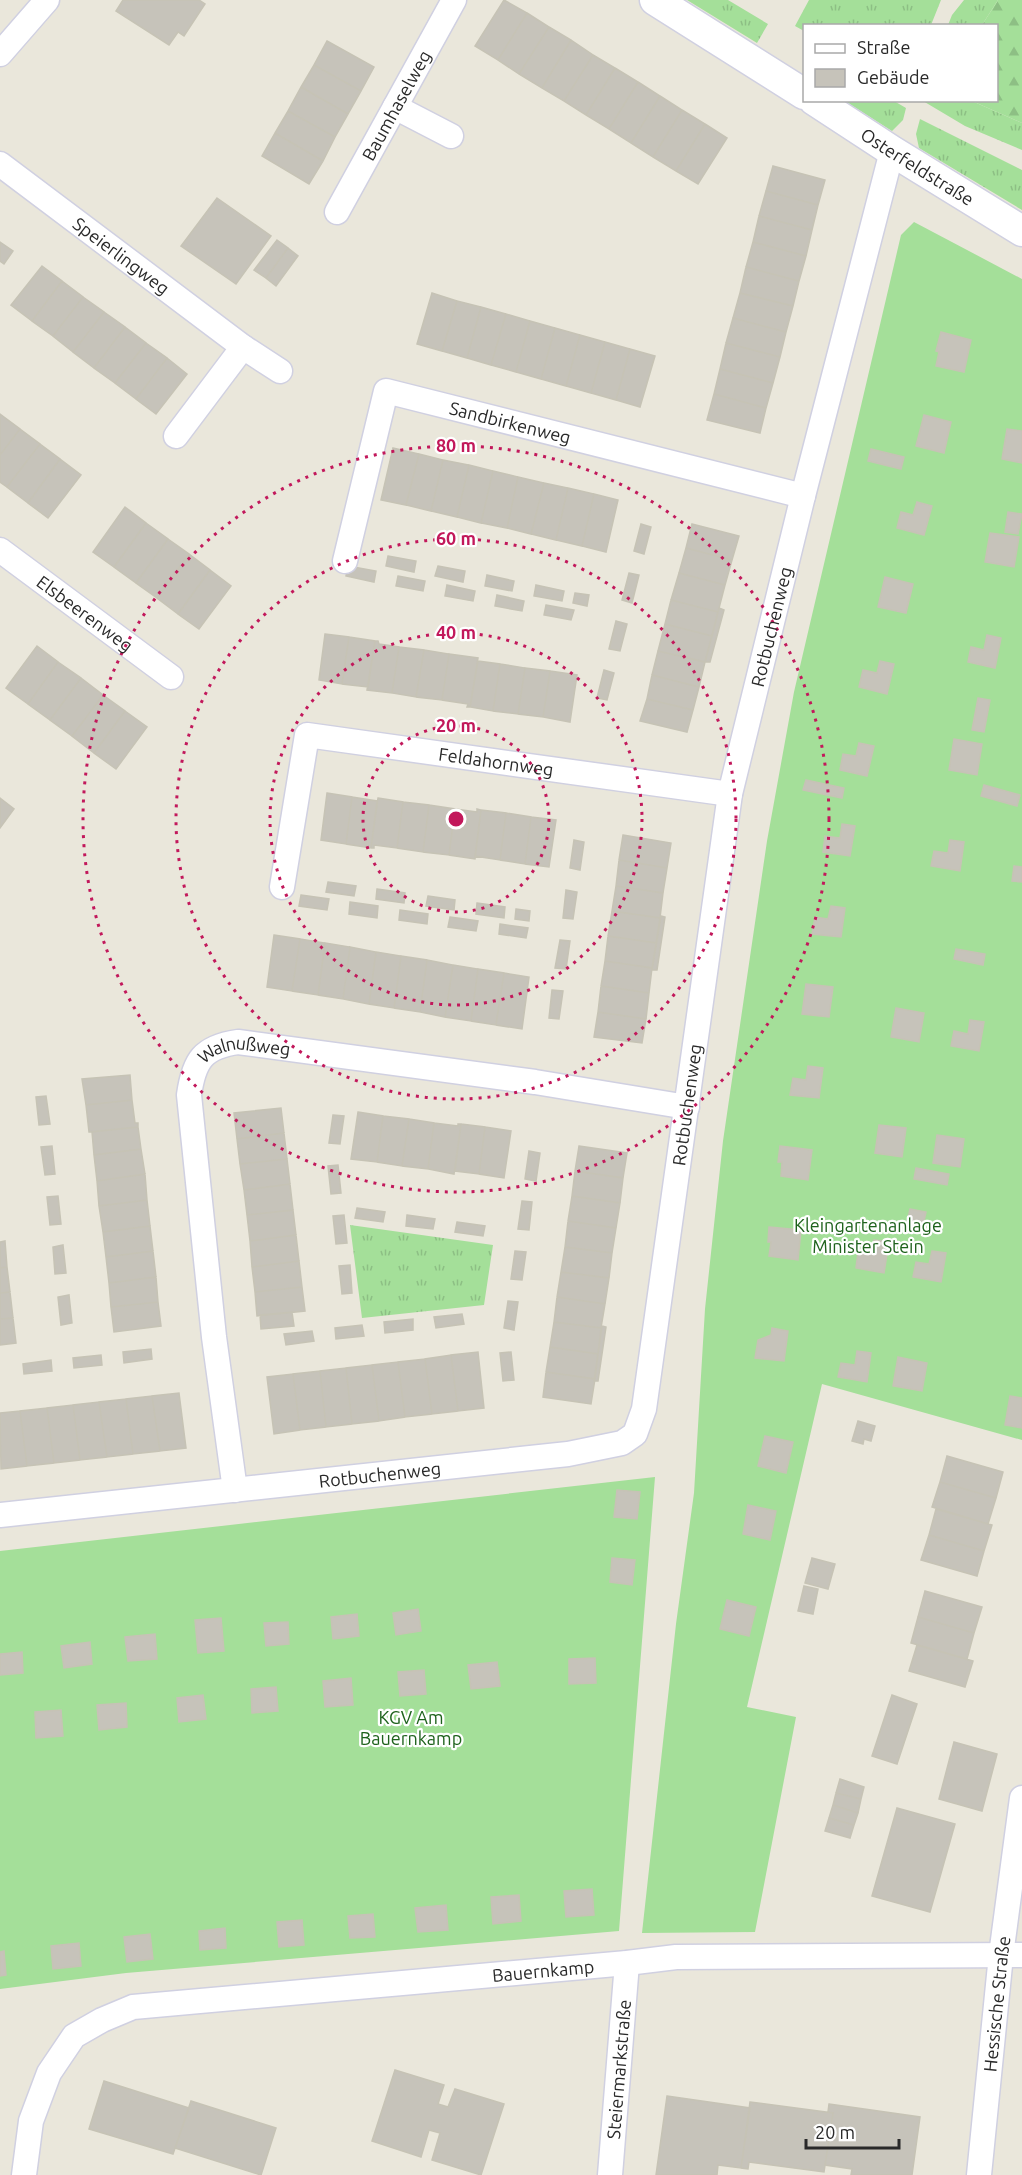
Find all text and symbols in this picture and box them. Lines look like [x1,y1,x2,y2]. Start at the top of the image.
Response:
legend [803,24,998,102]
text: Straße [857,37,910,57]
street label: Baumhaselweg [358,47,434,164]
text: Gebäude [857,67,929,87]
street label: Osterfeldstraße [857,124,978,209]
street label: Speierlingweg [69,213,173,298]
street label: Sandbirkenweg [447,397,573,447]
text: 80 m [436,435,476,455]
text: 60 m [436,528,476,548]
street label: Rotbuchenweg [747,565,795,689]
street label: Elsbeerenweg [33,571,137,655]
text: 40 m [436,622,476,642]
text: 20 m [436,715,476,735]
street label: Feldahornweg [437,743,555,779]
centre of rings [446,809,466,829]
street label: Walnußweg [193,1032,292,1067]
street label: Rotbuchenweg [668,1043,705,1167]
park label: Kleingartenanlage Minister Stein [794,1215,942,1256]
street label: Rotbuchenweg [318,1458,442,1491]
park label: KGV Am Bauernkamp [360,1707,462,1748]
street label: Hessische Straße [979,1935,1013,2073]
street label: Bauernkamp [491,1956,595,1985]
street label: Steiermarkstraße [603,1999,634,2140]
scale bar [806,2112,899,2150]
text: 20 m [815,2122,855,2142]

